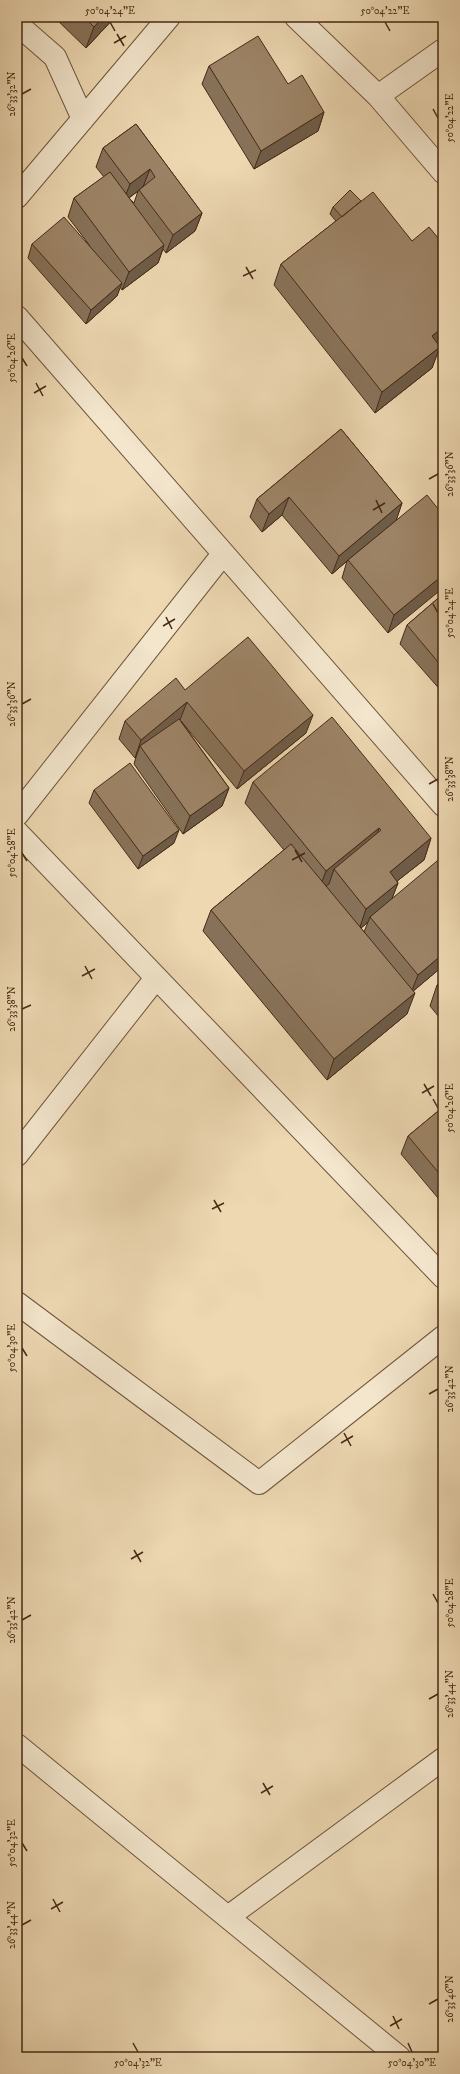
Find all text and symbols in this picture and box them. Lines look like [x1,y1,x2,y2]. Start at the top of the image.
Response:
text: 50°04'24"E [85,5,135,17]
text: 50°04'22"E [360,5,410,17]
text: 26°33'32"N [6,71,18,117]
text: 50°04'22"E [444,93,456,143]
text: 50°04'26"E [6,333,18,383]
text: 26°33'36"N [444,451,456,497]
text: 50°04'24"E [444,588,456,638]
text: 26°33'36"N [6,681,18,727]
text: 26°33'38"N [444,756,456,802]
text: 50°04'28"E [6,828,18,878]
text: 26°33'38"N [6,986,18,1032]
text: 50°04'26"E [444,1083,456,1133]
text: 50°04'30"E [6,1324,18,1372]
text: 26°33'42"N [444,1365,456,1413]
text: 50°04'28"E [444,1578,456,1628]
text: 26°33'42"N [6,1596,18,1644]
text: 26°33'44"N [444,1670,456,1718]
text: 50°04'32"E [6,1819,18,1867]
text: 26°33'44"N [6,1901,18,1949]
text: 26°33'46"N [444,1975,456,2023]
text: 50°04'32"E [114,2057,162,2069]
text: 50°04'30"E [388,2057,436,2069]

